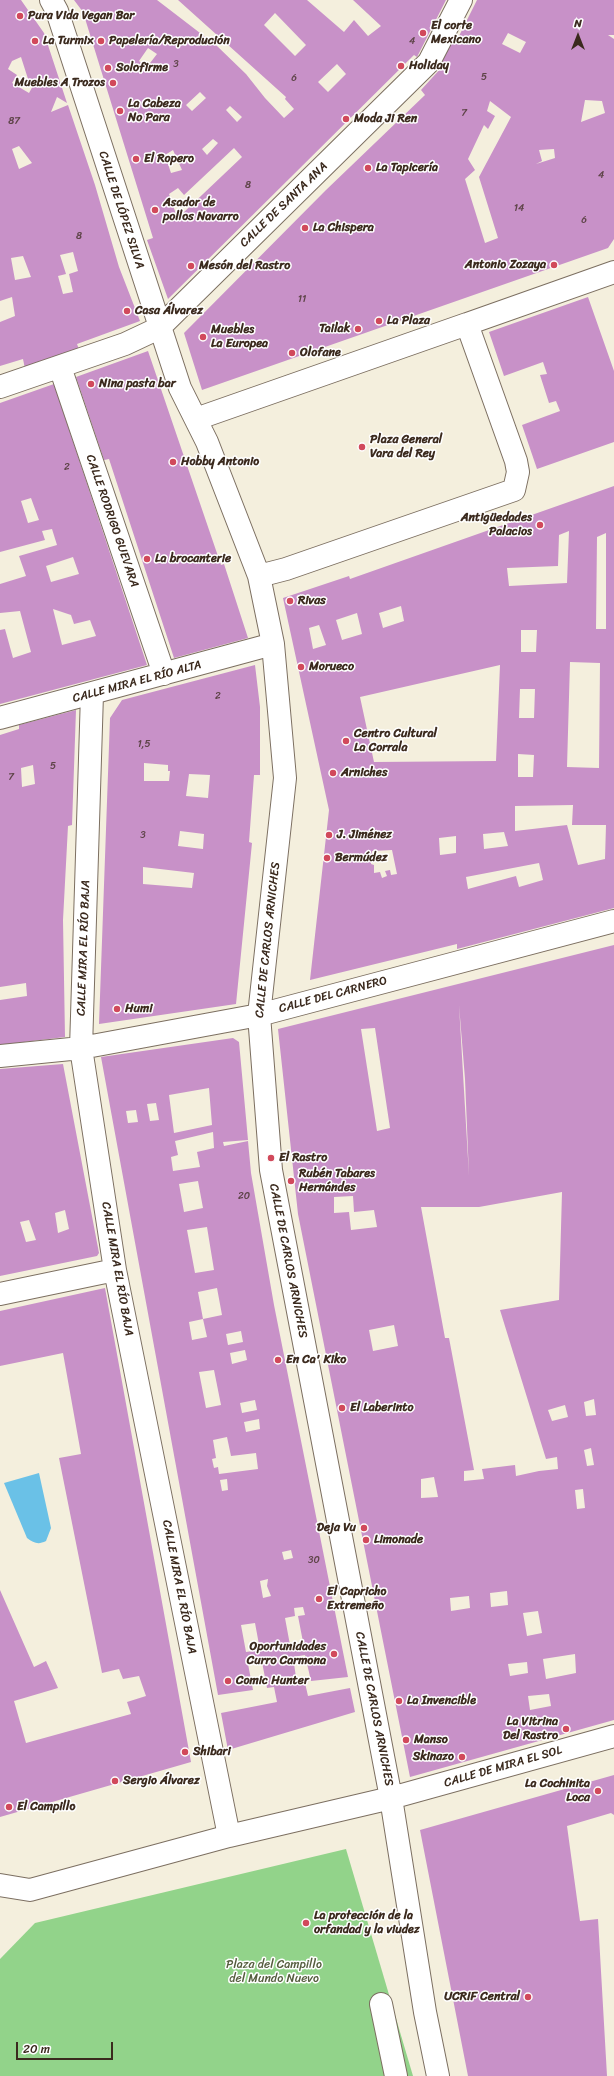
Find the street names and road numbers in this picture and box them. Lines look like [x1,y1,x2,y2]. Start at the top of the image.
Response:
street label: CALLE DE LÓPEZ SILVA [95,149,147,271]
street label: CALLE DE SANTA ANA [237,159,331,251]
street label: CALLE RODRIGO GUEVARA [82,453,142,589]
street label: CALLE MIRA EL RÍO ALTA [71,658,203,706]
street label: CALLE DE CARLOS ARNICHES [253,861,283,1019]
street label: CALLE MIRA EL RÍO BAJA [74,880,94,1016]
street label: CALLE DEL CARNERO [277,974,389,1016]
street label: CALLE DE CARLOS ARNICHES [266,1183,310,1339]
street label: CALLE MIRA EL RÍO BAJA [98,1201,136,1337]
street label: CALLE MIRA EL RÍO BAJA [159,1519,199,1655]
street label: CALLE DE CARLOS ARNICHES [352,1631,396,1787]
street label: CALLE DE MIRA EL SOL [442,1743,564,1791]

